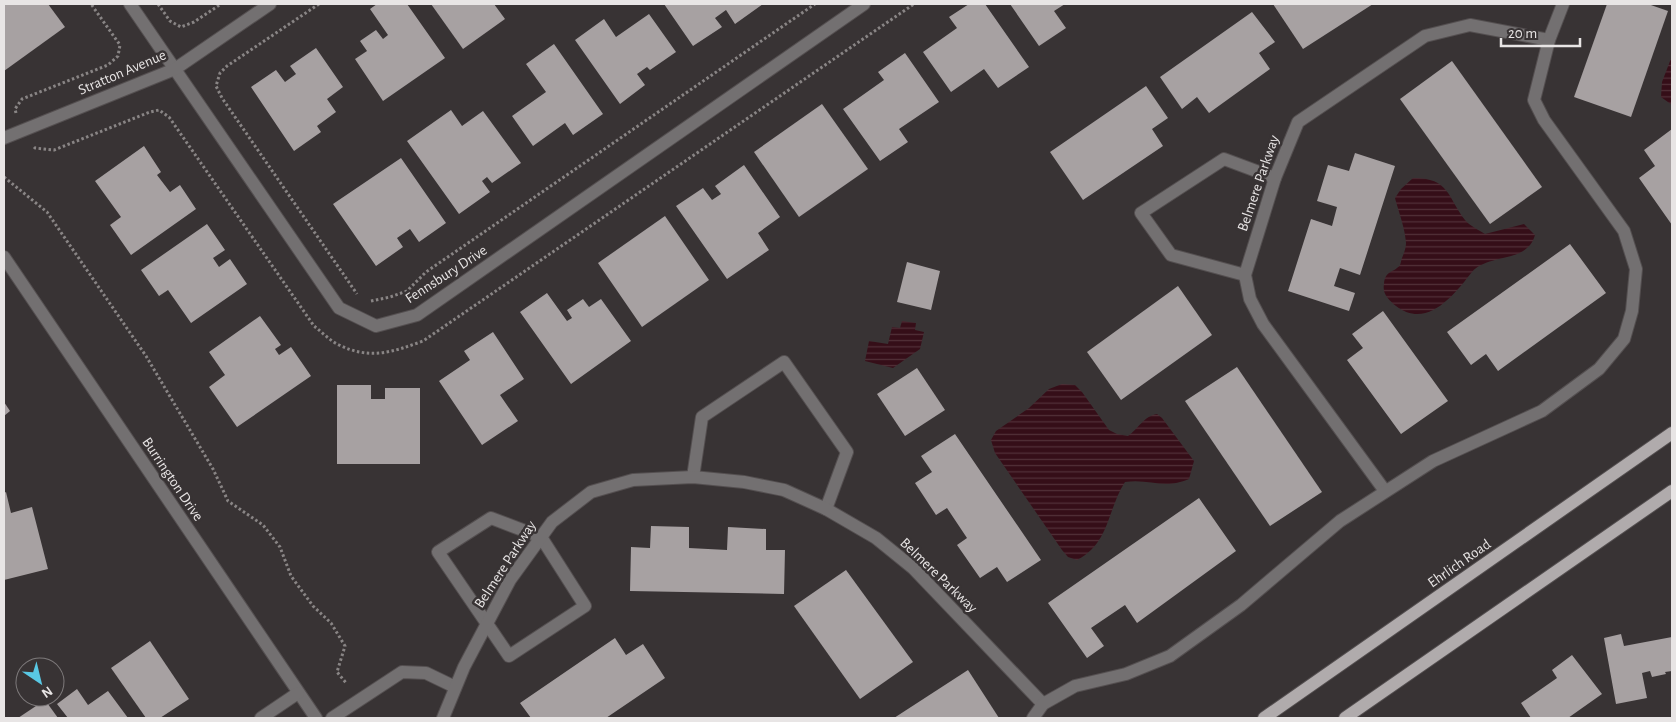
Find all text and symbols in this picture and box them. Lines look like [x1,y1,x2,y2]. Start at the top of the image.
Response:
scale bar [1501,15,1580,47]
text: 20 m [1508,26,1537,41]
street label: Stratton Avenue [76,47,168,98]
street label: Belmere Parkway [1235,133,1282,233]
street label: Fennsbury Drive [403,242,490,306]
street label: Burrington Drive [139,435,206,524]
street label: Belmere Parkway [472,518,539,611]
street label: Belmere Parkway [897,535,980,616]
street label: Ehrlich Road [1425,536,1494,590]
north arrow [15,657,65,707]
text: N [39,683,55,700]

